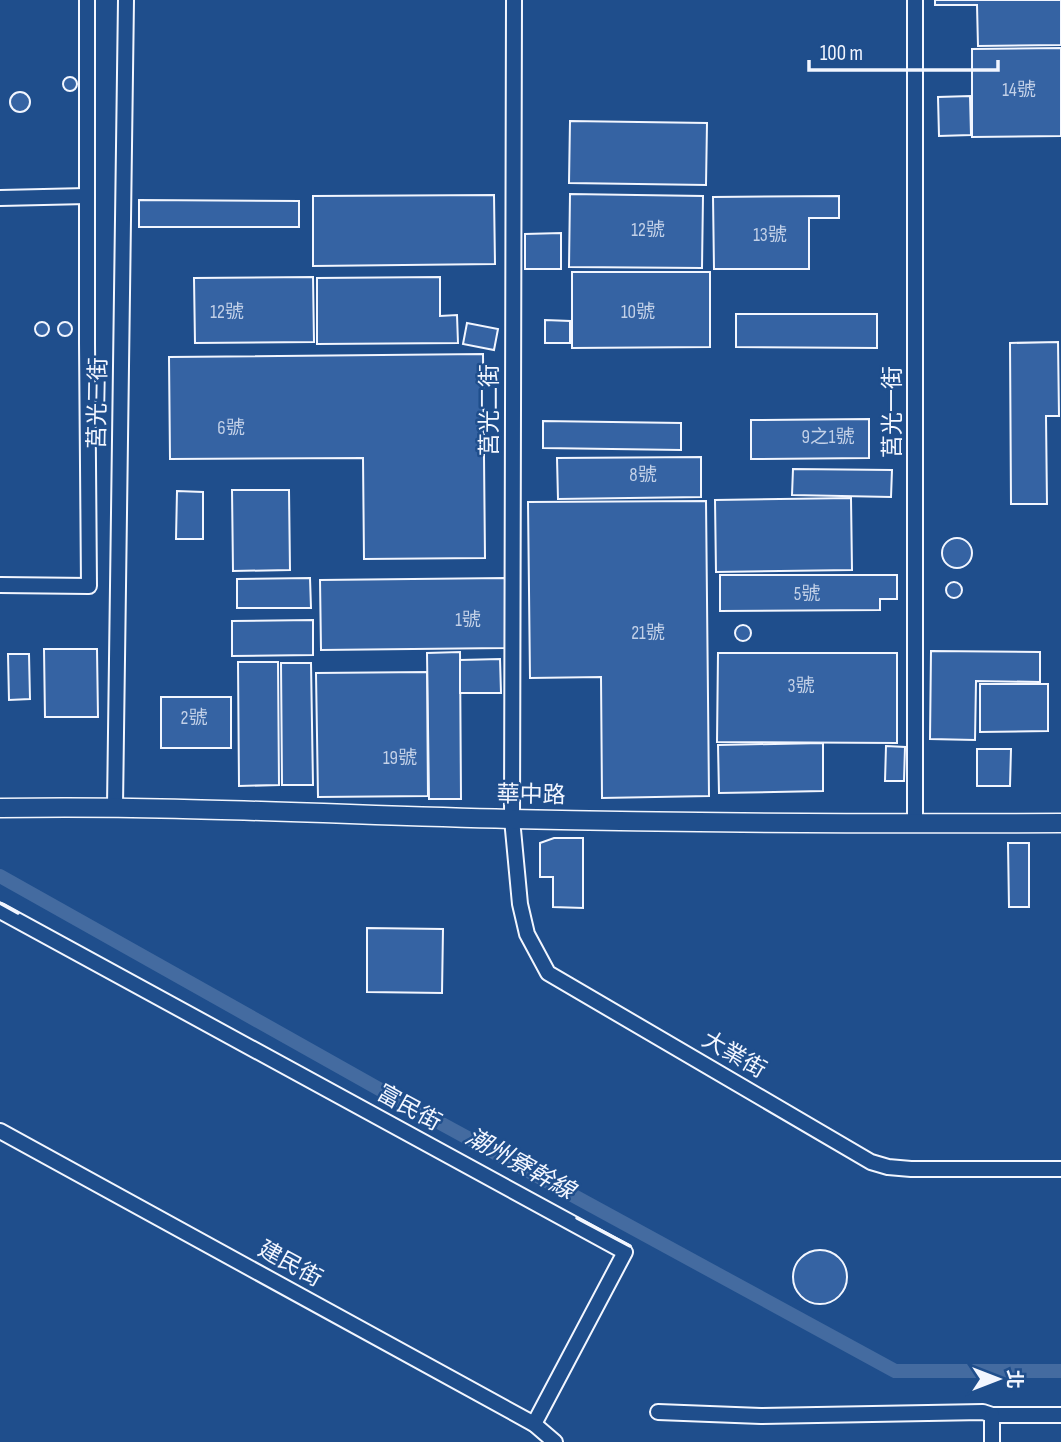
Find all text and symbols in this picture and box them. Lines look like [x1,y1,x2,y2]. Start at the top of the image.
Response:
scale bar [809,28,998,72]
text: 100 m [820,41,863,66]
house number: 14號 [1002,79,1036,102]
house number: 12號 [631,219,665,242]
house number: 13號 [753,224,787,247]
house number: 12號 [210,301,244,324]
house number: 10號 [621,301,655,324]
street label: 莒光三街 [83,357,113,449]
street label: 莒光二街 [476,364,504,456]
street label: 莒光一街 [879,366,907,458]
house number: 6號 [217,417,245,440]
house number: 9之1號 [801,426,855,449]
house number: 8號 [629,464,657,487]
house number: 5號 [794,583,820,606]
house number: 1號 [455,609,481,632]
house number: 21號 [631,622,665,645]
house number: 3號 [788,675,814,698]
house number: 2號 [181,707,207,730]
house number: 19號 [383,747,417,770]
street label: 華中路 [496,780,566,810]
street label: 大業街 [697,1026,771,1084]
street label: 富民街 [372,1079,446,1137]
water label: 潮州寮幹線 [460,1122,582,1207]
street label: 建民街 [253,1235,327,1293]
north arrow [963,1344,1033,1414]
text: 北 [1002,1369,1025,1389]

